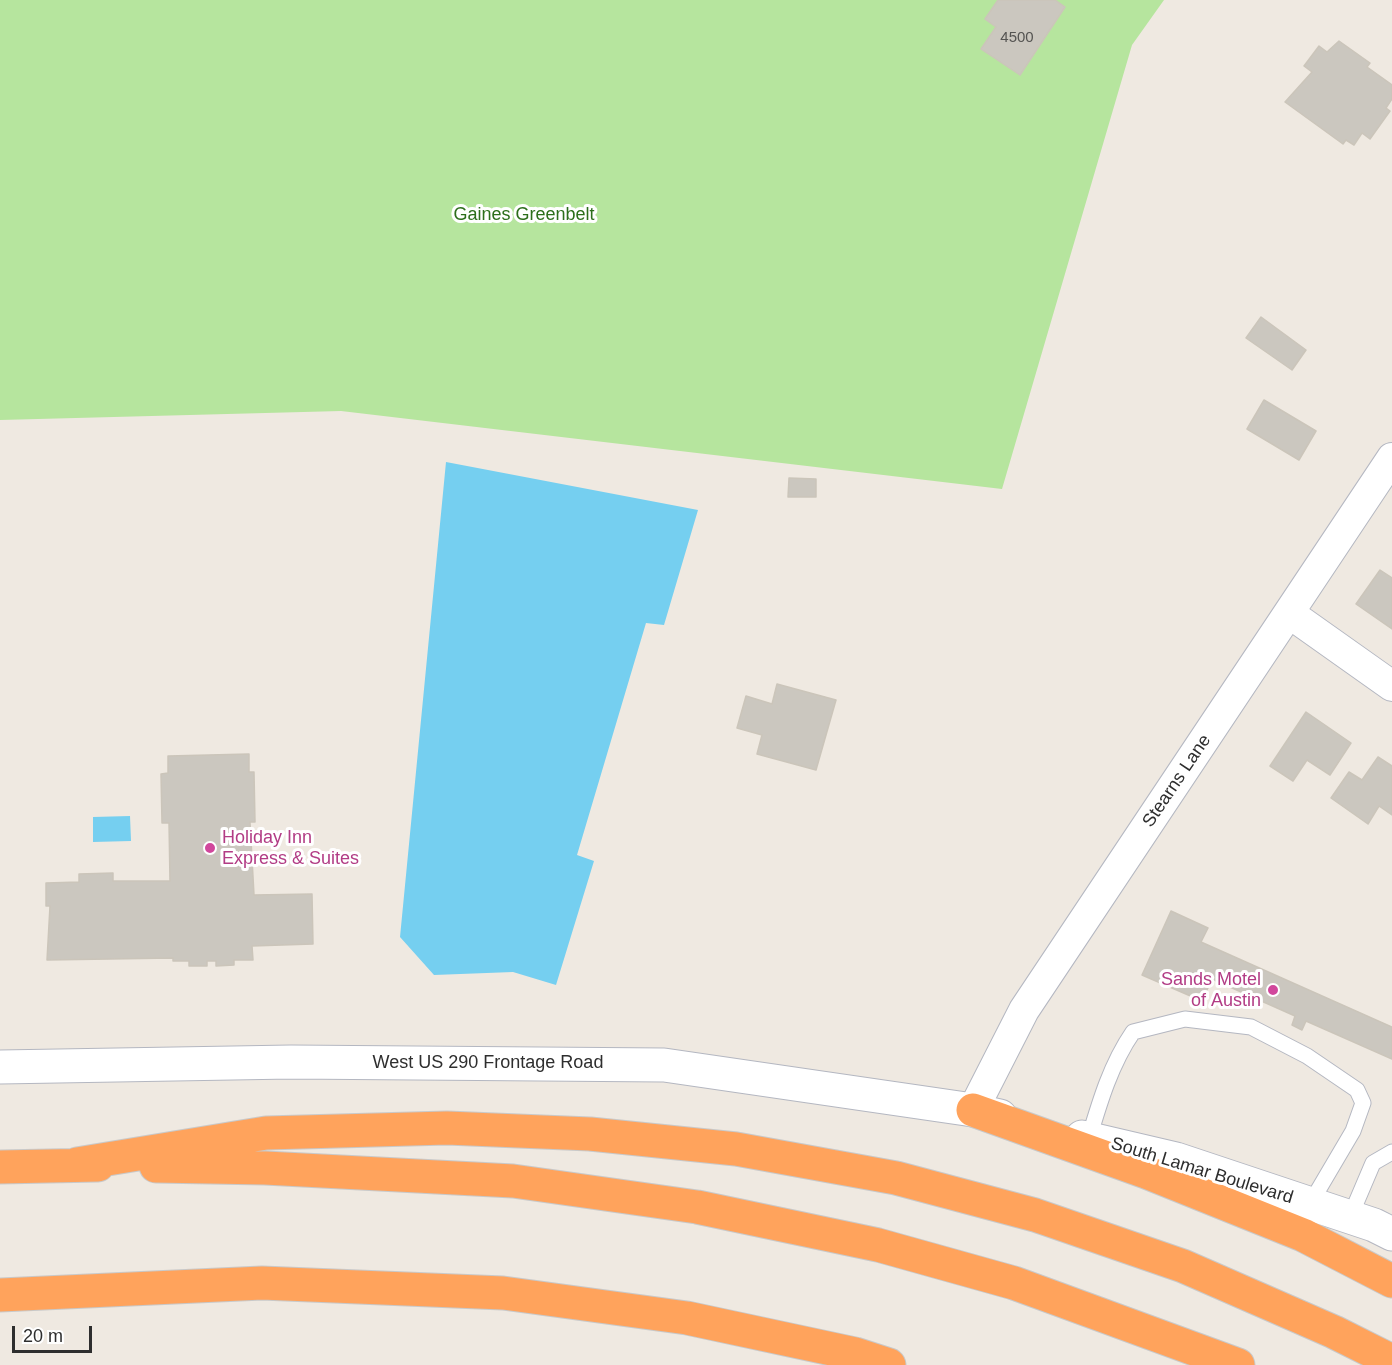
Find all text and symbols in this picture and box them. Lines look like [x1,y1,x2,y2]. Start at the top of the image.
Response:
house number: 4500 [1000,29,1034,47]
park label: Gaines Greenbelt [453,204,595,226]
street label: Stearns Lane [1138,731,1216,831]
place label: Holiday Inn Express & Suites [222,827,359,870]
marker: Holiday Inn Express & Suites [203,841,217,855]
place label: Sands Motel of Austin [1161,969,1261,1012]
marker: Sands Motel of Austin [1266,983,1280,997]
street label: West US 290 Frontage Road [373,1052,603,1074]
street label: South Lamar Boulevard [1108,1133,1296,1209]
scale bar [15,1314,94,1352]
text: 20 m [23,1326,63,1346]

